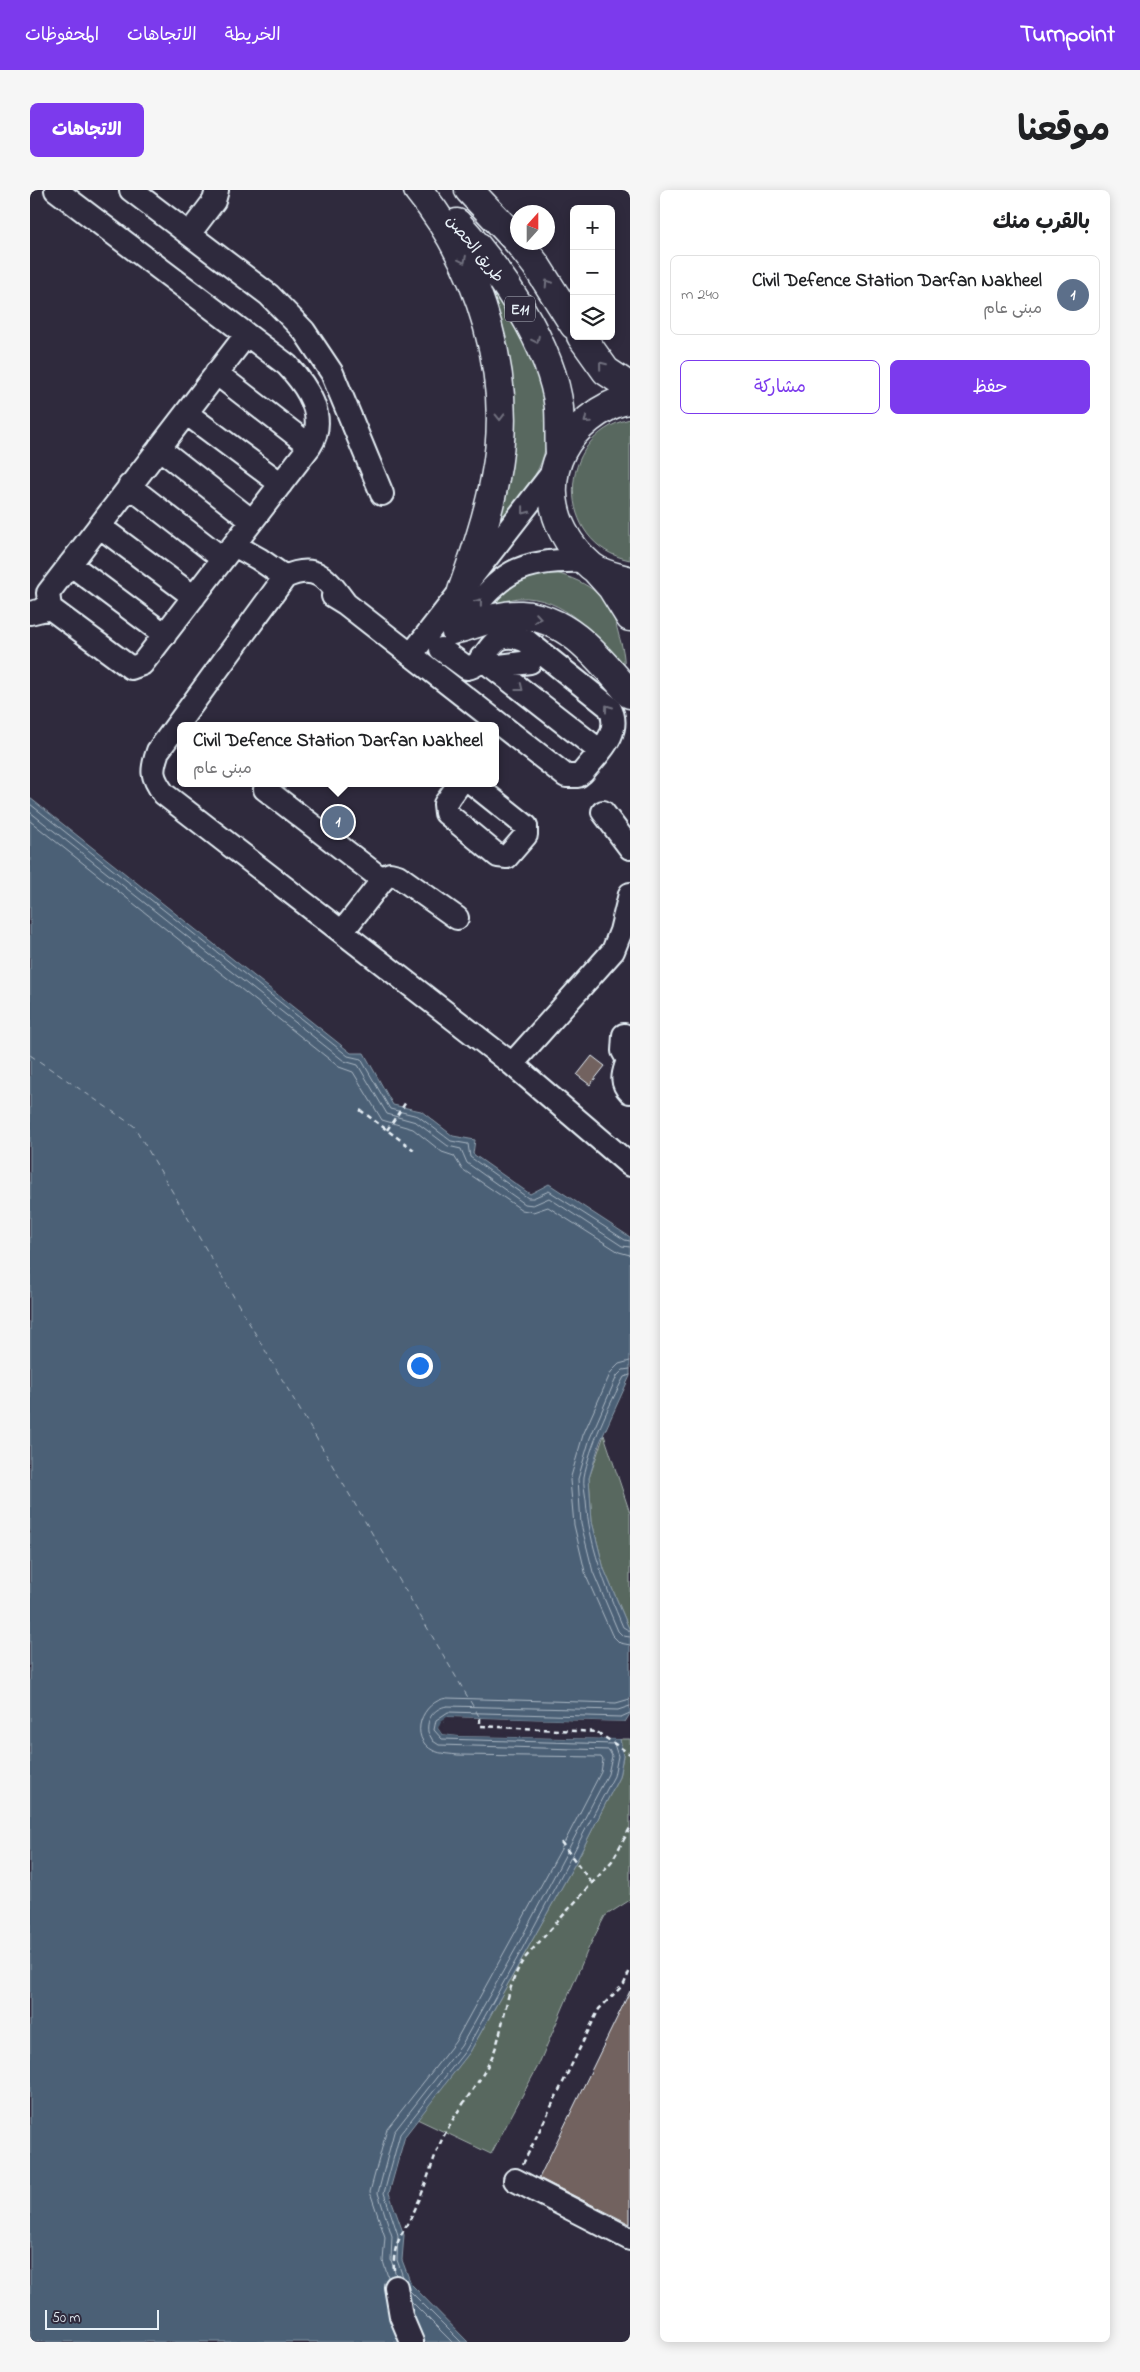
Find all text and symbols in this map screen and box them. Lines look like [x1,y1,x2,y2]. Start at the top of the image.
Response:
text: Turnpoint [1020,18,1115,53]
text: المحفوظات [25,23,99,49]
text: الاتجاهات [127,23,197,49]
text: الخريطة [225,23,281,49]
button: الاتجاهات [30,103,144,157]
text: موقعنا [1017,106,1110,157]
north arrow [510,205,555,250]
map controls [570,205,615,340]
button: + [570,205,615,250]
text: بالقرب منك [993,208,1090,238]
street label: طريق الحصن [440,210,509,288]
button: − [570,250,615,295]
one-way arrow [457,255,468,264]
text: Civil Defence Station Darfan Nakheel [752,268,1042,295]
one-way arrow [544,280,554,289]
text: 240 m [681,283,719,307]
text: 1 [1070,283,1076,307]
button: layers [570,295,615,340]
road number: E11 [505,296,535,322]
text: مبنى عام [983,297,1042,321]
one-way arrow [530,335,540,344]
button: مشاركة [680,360,880,414]
button: حفظ [890,360,1090,414]
one-way arrow [599,362,608,371]
one-way arrow [495,414,505,421]
one-way arrow [583,415,592,424]
one-way arrow [522,505,531,515]
one-way arrow [473,599,481,608]
one-way arrow [534,613,543,623]
one-way arrow [514,682,524,691]
one-way arrow [605,704,614,714]
popup [177,722,499,787]
text: Civil Defence Station Darfan Nakheel [193,728,483,755]
text: مبنى عام [193,757,252,781]
pin: 1 [322,803,354,841]
your location [407,1353,433,1379]
scale bar [45,2307,159,2330]
text: 50 m [52,2308,80,2329]

